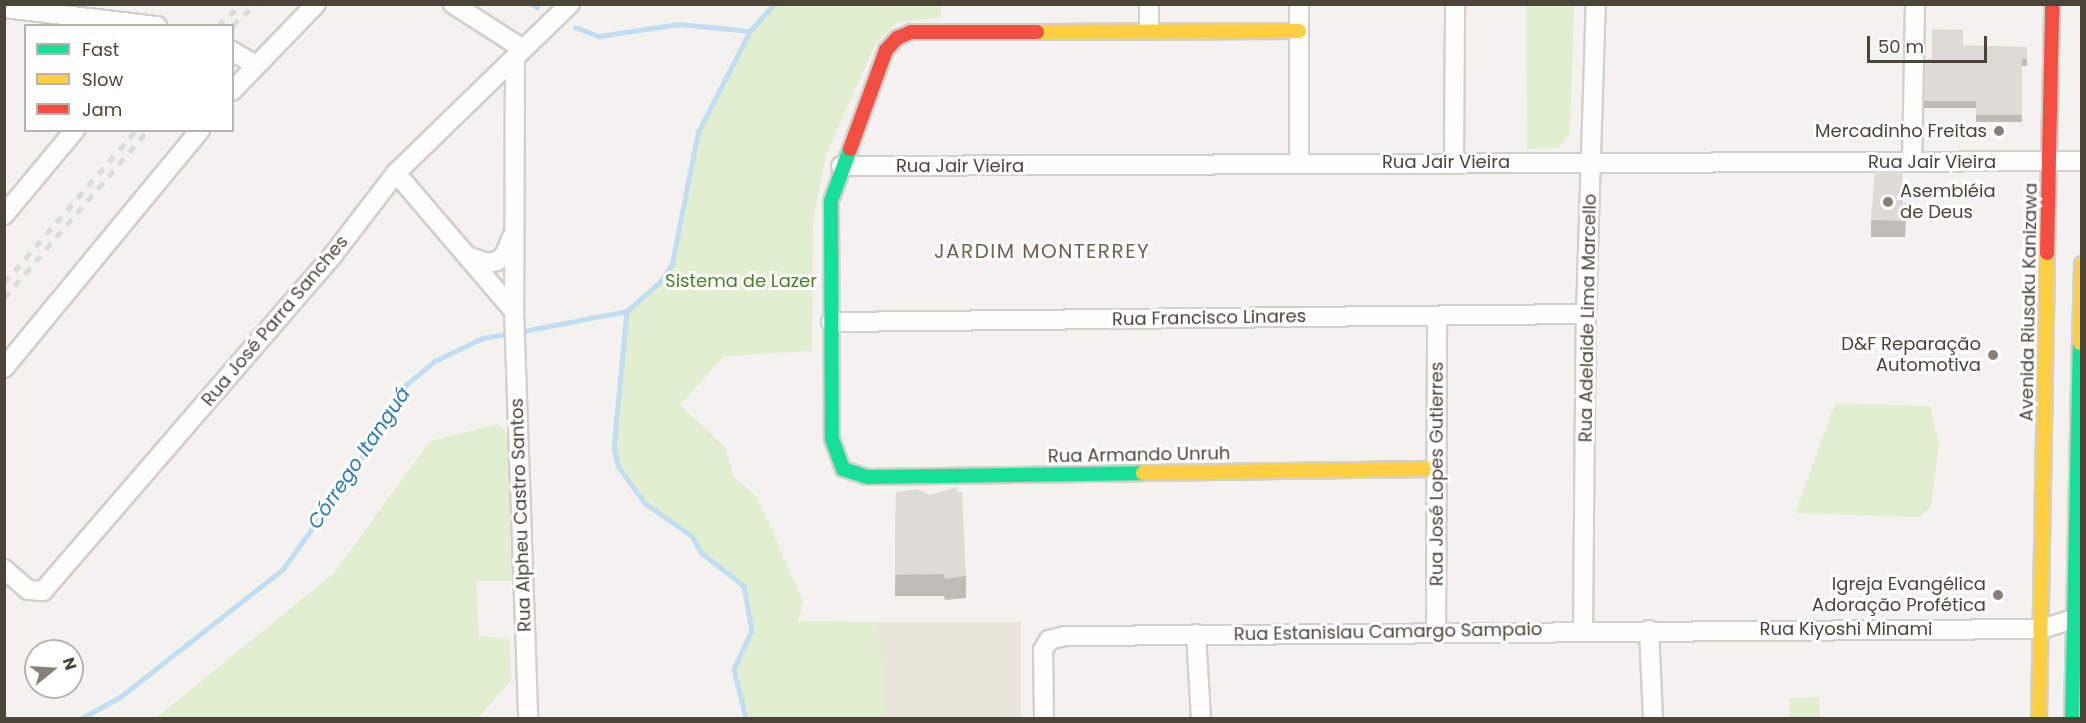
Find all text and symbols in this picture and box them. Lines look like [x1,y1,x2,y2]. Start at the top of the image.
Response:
legend [24,24,234,132]
scale bar [1870,24,1990,62]
text: 50 m [1878,34,1924,59]
text: Fast [82,37,119,62]
text: Slow [82,67,123,92]
text: Jam [82,97,122,122]
place label: Mercadinho Freitas [1815,120,1987,142]
marker: Mercadinho Freitas [1992,124,2006,138]
street label: Rua Jair Vieira [1382,151,1510,173]
street label: Rua Jair Vieira [1868,151,1996,173]
street label: Rua Jair Vieira [896,155,1024,177]
place label: Asembléia de Deus [1900,181,1996,224]
street label: Avenida Riusaku Kanizawa [2016,182,2042,422]
street label: Rua Adelaide Lima Marcello [1575,194,1601,442]
marker: Asembléia de Deus [1881,195,1895,209]
street label: Rua José Parra Sanches [197,231,353,411]
district label: JARDIM MONTERREY [934,239,1150,263]
park label: Sistema de Lazer [665,270,817,292]
street label: Rua Francisco Linares [1112,306,1306,330]
place label: D&F Reparação Automotiva [1841,334,1981,376]
marker: D&F Reparação Automotiva [1986,348,2000,362]
street label: Rua José Lopes Gutierres [1426,362,1448,586]
water label: Córrego Itanguá [303,382,415,534]
street label: Rua Alpheu Castro Santos [506,398,536,632]
street label: Rua Armando Unruh [1048,443,1230,467]
place label: Igreja Evangélica Adoração Profética [1812,574,1986,616]
marker: Igreja Evangélica Adoração Profética [1991,588,2005,602]
street label: Rua Kiyoshi Minami [1759,618,1933,640]
street label: Rua Estanislau Camargo Sampaio [1234,619,1542,645]
north arrow [24,639,84,699]
text: N [57,655,82,673]

